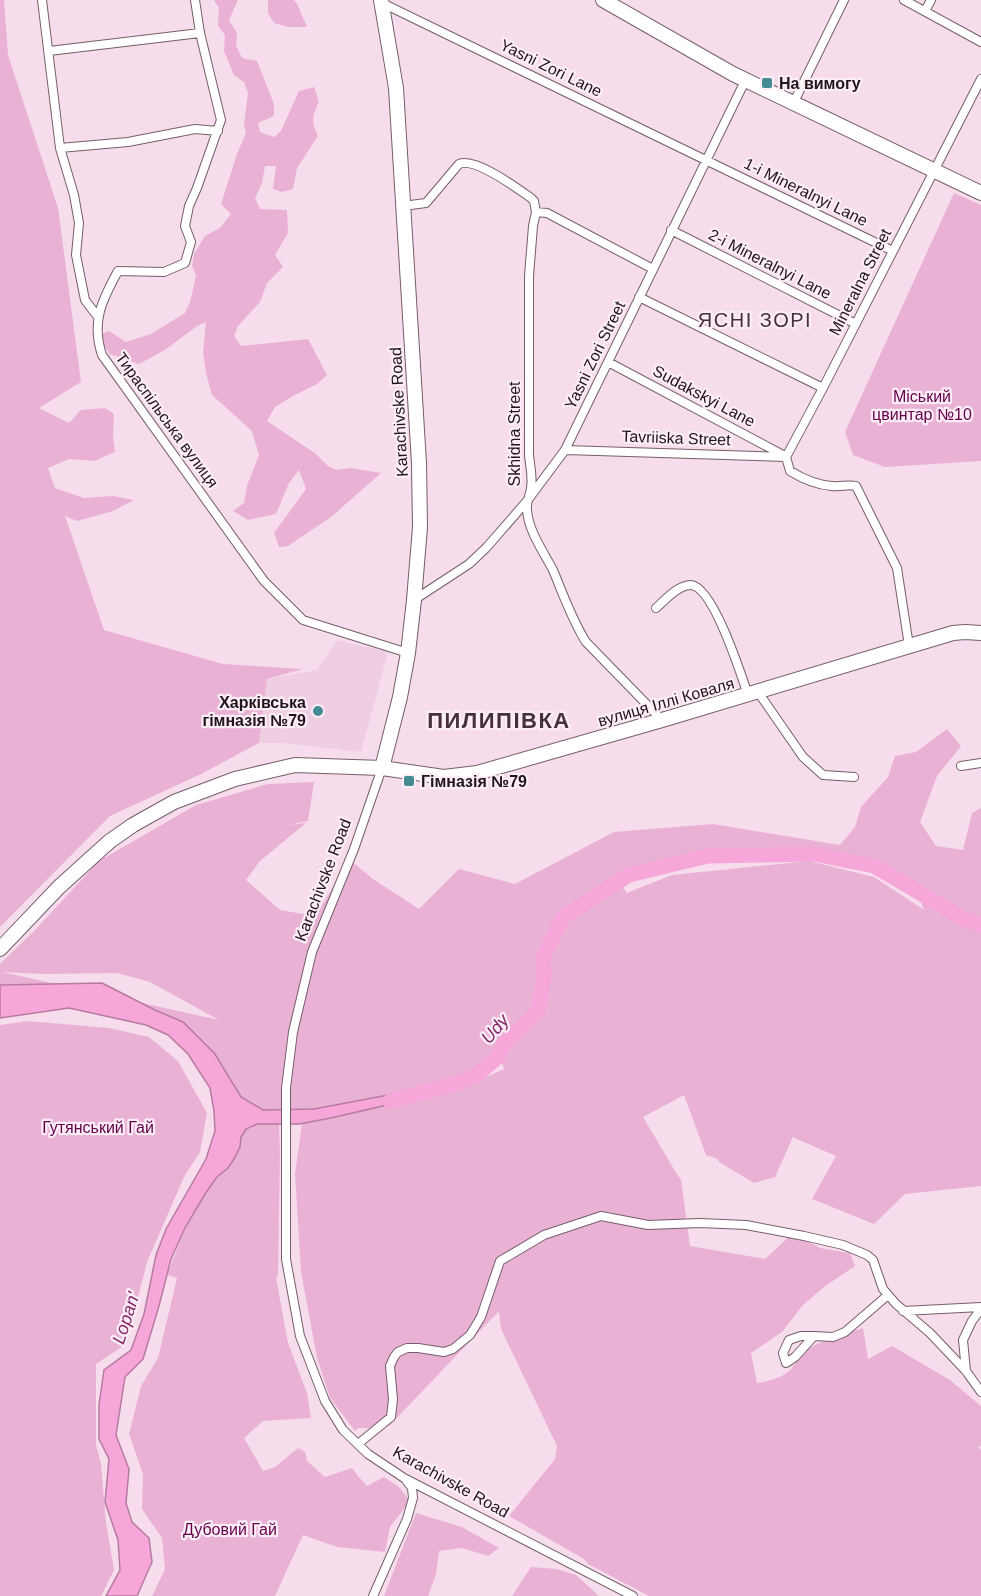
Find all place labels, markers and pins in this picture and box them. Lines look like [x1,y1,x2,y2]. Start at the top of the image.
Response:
place label: На вимогу [779,75,861,92]
marker: На вимогу [760,76,774,90]
place label: Харківська гімназія №79 [202,694,306,729]
marker: Харківська гімназія №79 [311,704,325,718]
place label: Гімназія №79 [421,773,527,790]
marker: Гімназія №79 [402,774,416,788]

